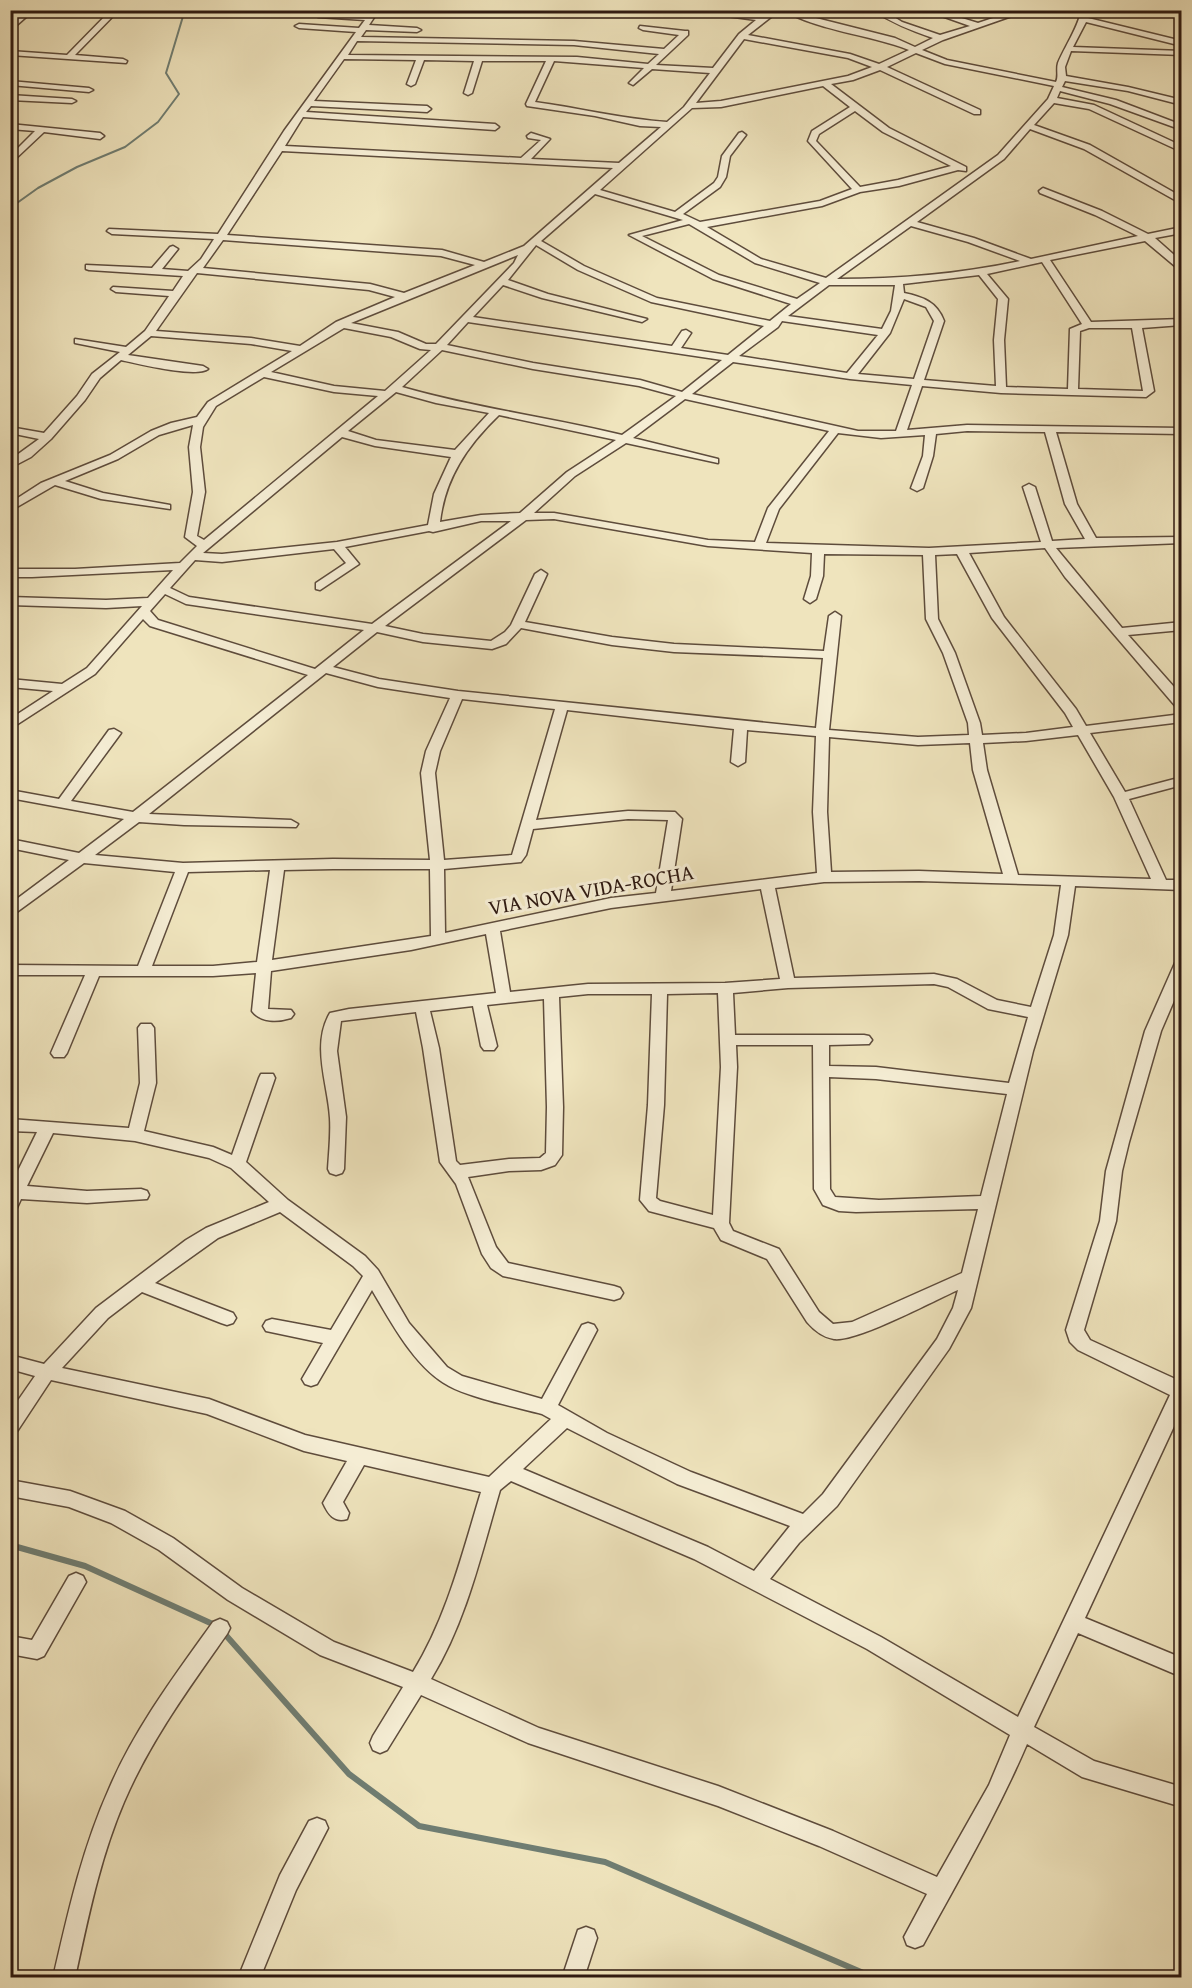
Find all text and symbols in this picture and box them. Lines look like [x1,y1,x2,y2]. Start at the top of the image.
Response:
street label: VIA NOVA VIDA-ROCHA [486,856,696,923]

